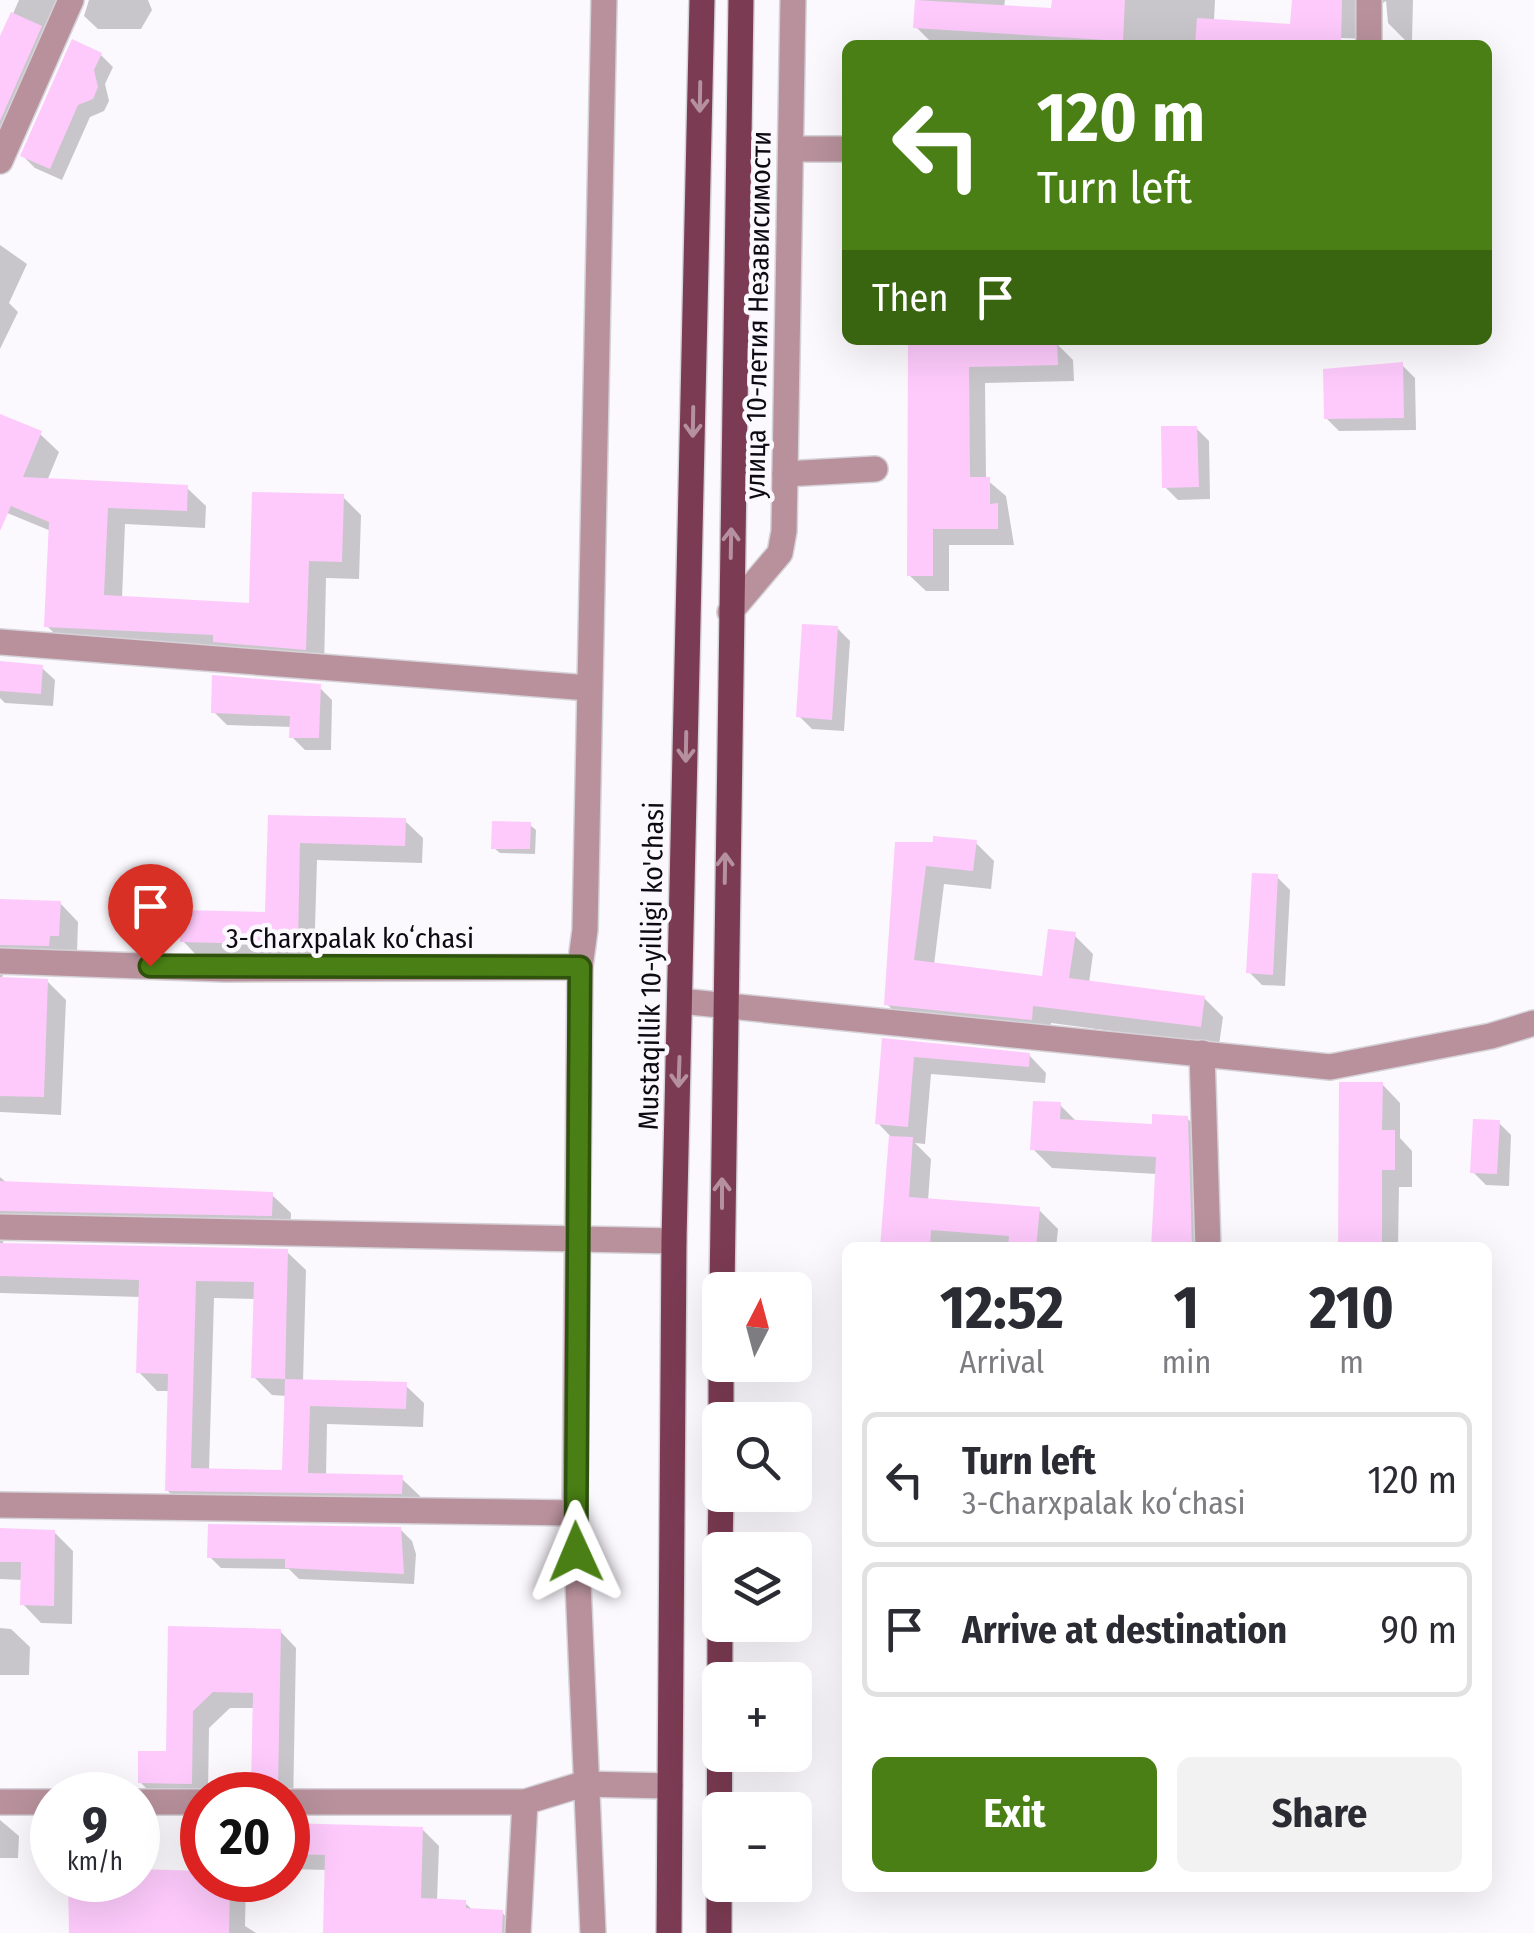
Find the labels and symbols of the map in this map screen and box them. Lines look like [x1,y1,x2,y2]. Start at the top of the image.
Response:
one-way arrow [690,80,710,113]
street label: улица 10-летия Независимости [738,130,778,500]
one-way arrow [684,406,702,438]
one-way arrow [722,527,741,559]
one-way arrow [676,730,696,763]
street label: Mustaqillik 10-yilligi ko'chasi [632,802,670,1130]
one-way arrow [716,852,735,884]
pin [108,864,193,967]
street label: 3-Charxpalak koʻchasi [226,922,474,955]
one-way arrow [669,1056,688,1088]
one-way arrow [712,1177,732,1210]
north arrow [702,1272,812,1382]
position arrow [524,1500,628,1604]
speed limit sign: 20 [180,1772,310,1902]

